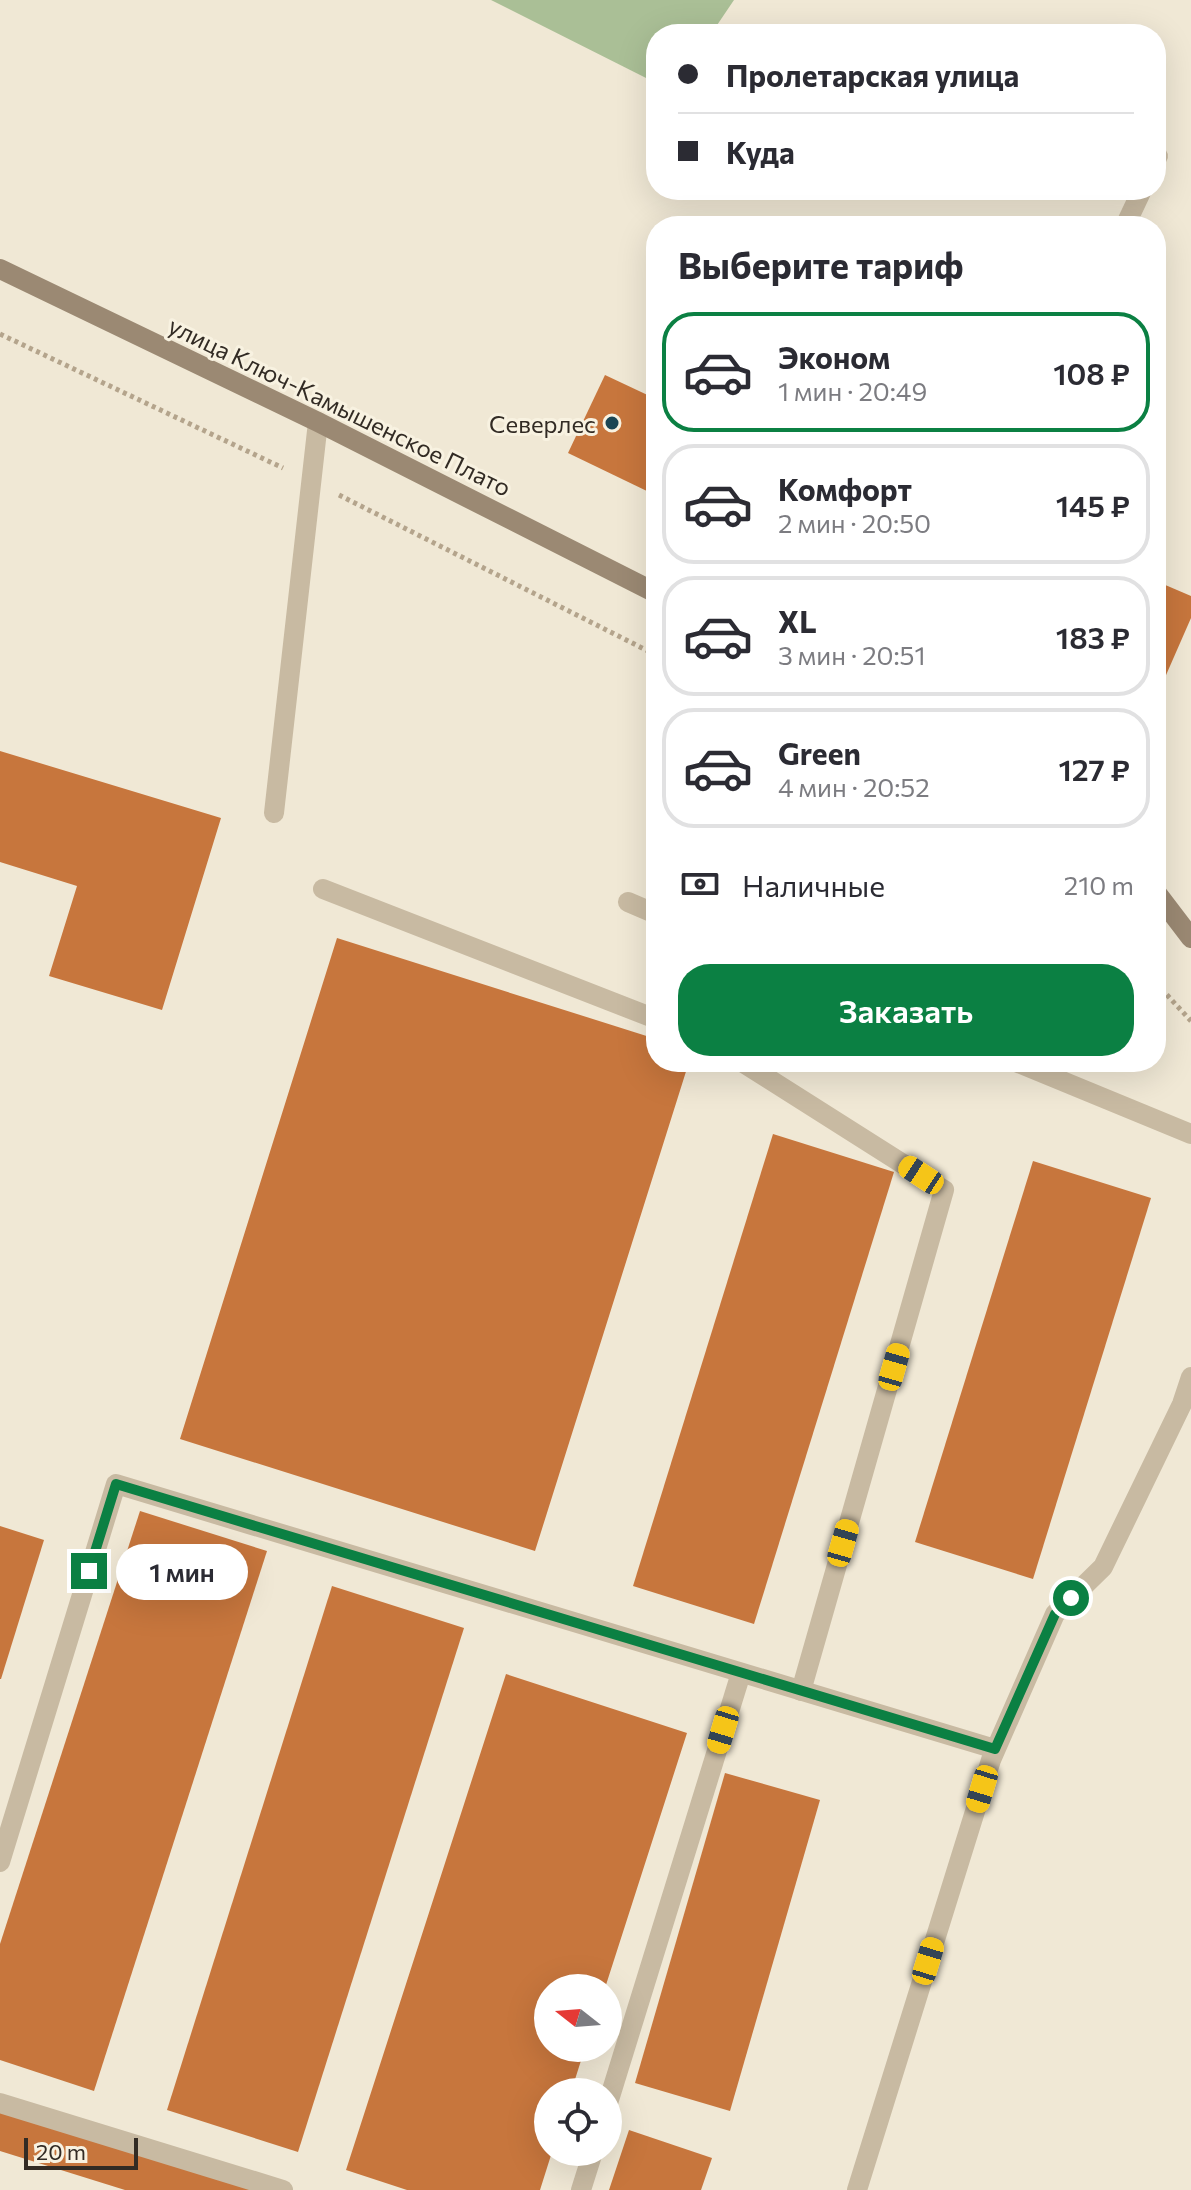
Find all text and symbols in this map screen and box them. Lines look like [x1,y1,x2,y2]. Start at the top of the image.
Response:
text: Пролетарская улица [726,56,1019,93]
text: Куда [726,133,795,170]
text: Выберите тариф [678,242,963,286]
street label: улица Ключ-Камышенское Плато [164,310,516,502]
icon: car [682,336,754,408]
text: Эконом [778,338,890,375]
text: 108 ₽ [1053,354,1130,391]
text: 1 мин · 20:49 [778,375,927,406]
place label: Северлес [489,409,596,438]
marker: Северлес [603,414,621,432]
icon: car [682,468,754,540]
text: Комфорт [778,470,912,507]
text: 145 ₽ [1056,486,1130,523]
text: 2 мин · 20:50 [778,507,931,538]
icon: car [682,600,754,672]
text: XL [778,602,817,639]
text: 183 ₽ [1056,618,1130,655]
text: 3 мин · 20:51 [778,639,926,670]
icon: car [682,732,754,804]
text: Green [778,734,861,771]
text: 127 ₽ [1058,750,1130,787]
text: 4 мин · 20:52 [778,771,930,802]
icon: cash [678,862,722,906]
text: Наличные [742,866,885,903]
text: 210 m [1064,869,1134,900]
button: Заказать [678,964,1134,1056]
car [894,1152,948,1198]
car [876,1341,912,1393]
car [825,1517,861,1569]
callout: 1 мин [117,1543,249,1599]
route end [71,1553,107,1589]
text: 1 мин [149,1556,215,1587]
route start [1053,1580,1089,1616]
car [705,1704,741,1756]
car [964,1763,1000,1815]
car [910,1935,946,1987]
north arrow [534,1974,622,2062]
map controls [534,1974,622,2166]
button: locate [534,2078,622,2166]
scale bar [24,2134,138,2170]
text: 20 m [36,2138,86,2165]

